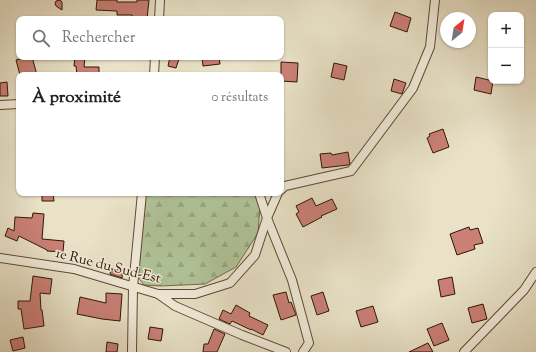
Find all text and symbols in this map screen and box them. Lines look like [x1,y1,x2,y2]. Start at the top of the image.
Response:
north arrow [440,12,476,48]
map controls [488,12,524,84]
button: + [488,12,524,48]
search box [16,16,284,60]
icon: search [30,27,52,49]
text: Rechercher [62,28,135,49]
button: − [488,48,524,84]
text: À proximité [32,86,121,110]
text: 0 résultats [211,89,268,107]
street label: 1e Rue du Sud-Est [53,244,163,290]

